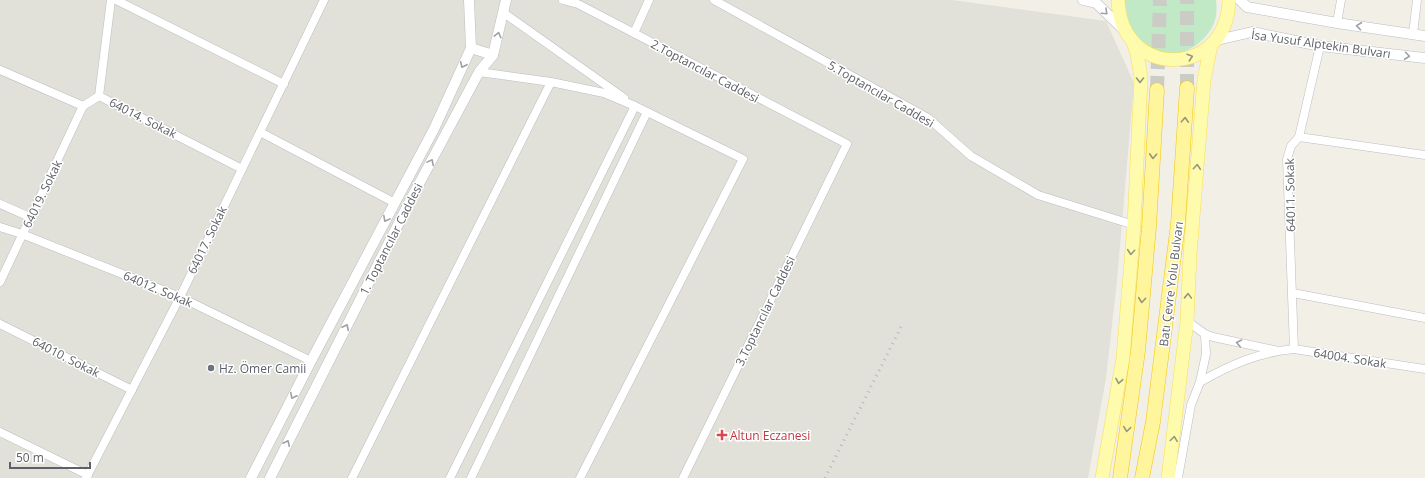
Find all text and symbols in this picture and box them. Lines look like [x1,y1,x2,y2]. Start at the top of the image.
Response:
one-way arrow [1100,7,1108,15]
one-way arrow [1356,22,1362,31]
street label: İsa Yusuf Alptekin Bulvarı [1250,26,1392,62]
one-way arrow [493,32,502,39]
street label: 2.Toptancılar Caddesi [648,35,762,107]
one-way arrow [1404,51,1410,60]
one-way arrow [1187,53,1194,61]
street label: 5.Toptancılar Caddesi [825,57,937,131]
one-way arrow [460,61,468,69]
one-way arrow [1136,77,1144,83]
street label: 64014. Sokak [106,94,180,143]
one-way arrow [1180,117,1189,123]
one-way arrow [1149,153,1158,159]
street label: 64019. Sokak [18,157,66,231]
street label: 64011. Sokak [1281,157,1299,232]
one-way arrow [426,159,434,166]
one-way arrow [1193,164,1202,170]
street label: 1. Toptancılar Caddesi [355,180,427,298]
street label: 64017. Sokak [183,203,231,277]
one-way arrow [383,215,391,222]
street label: Batı Çevre Yolu Bulvarı [1155,220,1187,348]
one-way arrow [1127,249,1136,255]
street label: 3.Toptancılar Caddesi [731,253,799,369]
street label: 64012. Sokak [121,267,196,311]
one-way arrow [1184,293,1193,299]
one-way arrow [1138,297,1147,303]
one-way arrow [341,324,348,331]
street label: 64010. Sokak [29,333,103,382]
one-way arrow [1236,339,1243,348]
street label: 64004. Sokak [1312,344,1388,372]
place label: Hz. Ömer Camii [219,360,306,377]
marker: Hz. Ömer Camii [206,363,216,373]
one-way arrow [1115,378,1124,384]
one-way arrow [290,392,298,399]
one-way arrow [1122,426,1131,432]
place label: Altun Eczanesi [730,427,810,444]
marker: Altun Eczanesi [717,430,727,440]
one-way arrow [1169,436,1178,443]
one-way arrow [282,440,290,447]
scale bar [10,444,90,470]
text: 50 m [16,449,44,466]

